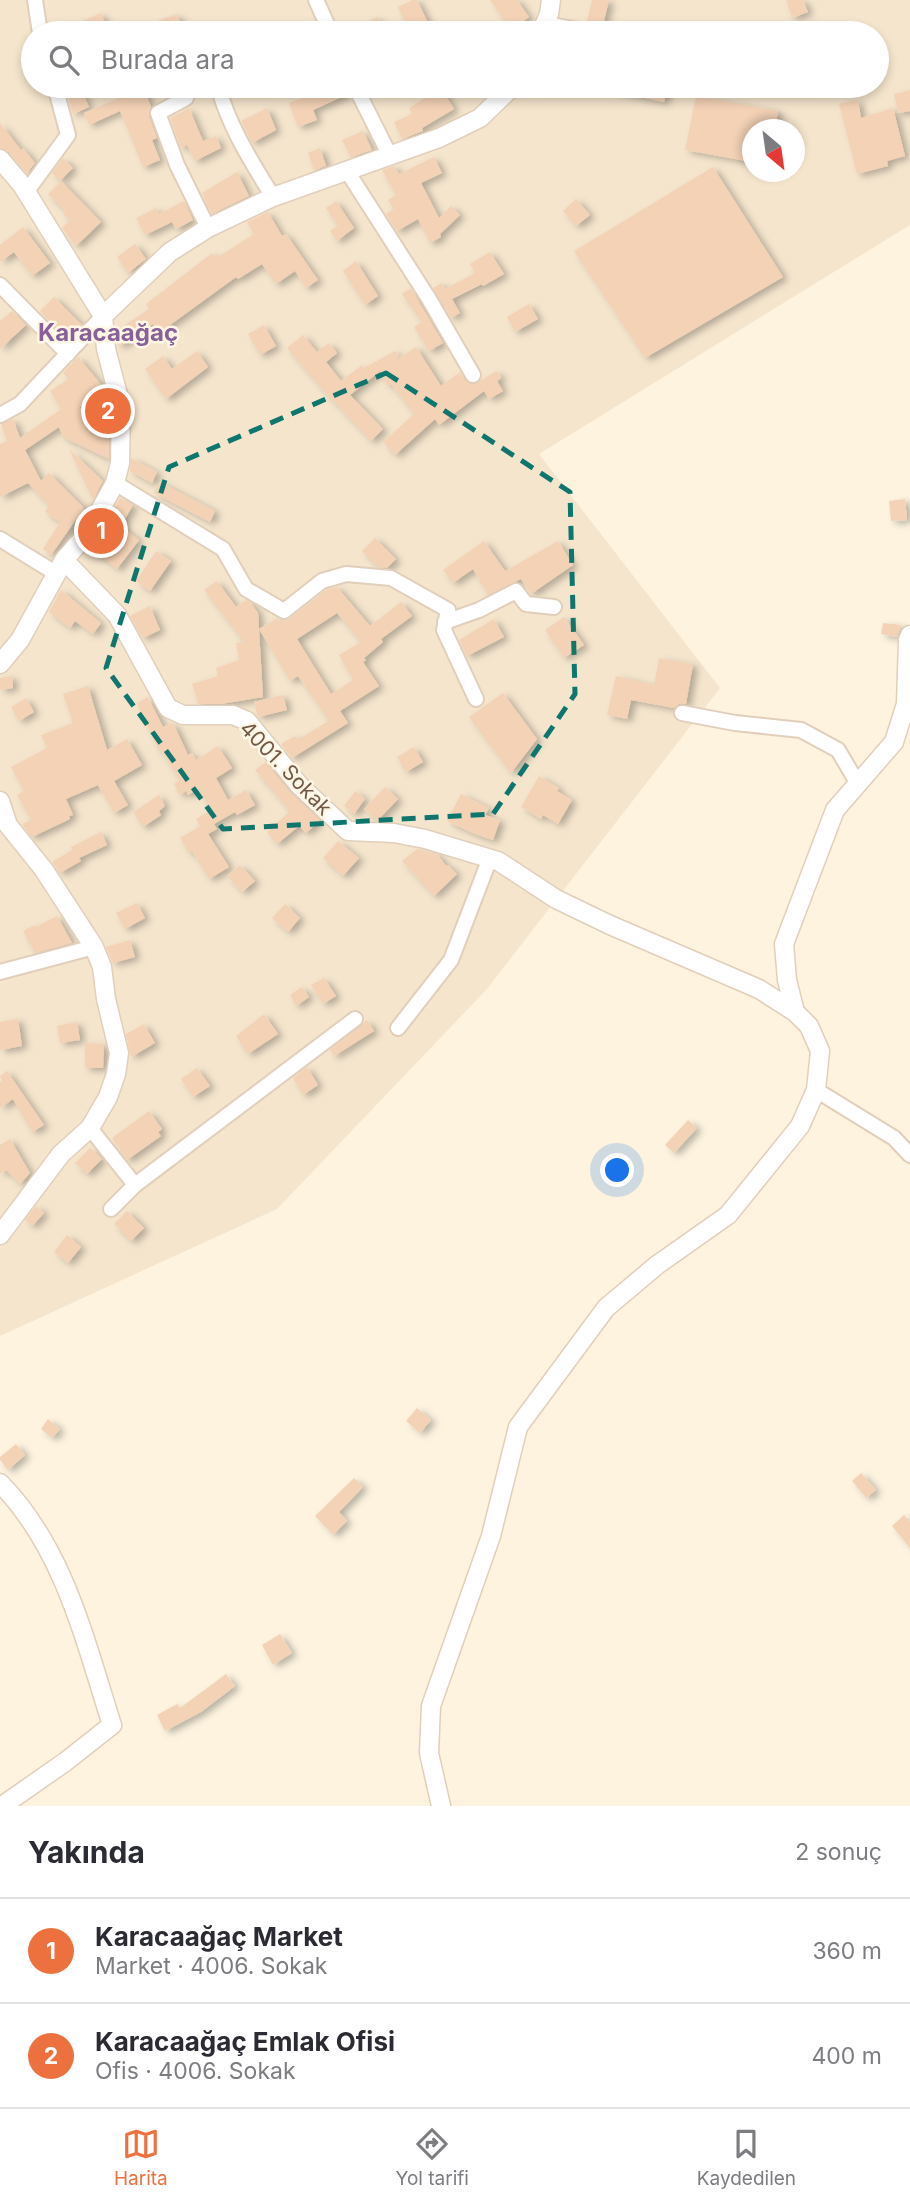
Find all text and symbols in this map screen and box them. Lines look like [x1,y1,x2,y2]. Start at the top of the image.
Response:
search box [21,21,889,98]
icon: search [45,41,83,79]
text: Burada ara [101,44,235,75]
north arrow [742,119,805,182]
district label: Karacaağaç [38,318,178,347]
pin: 2 [85,385,131,437]
pin: 1 [78,505,124,557]
street label: 4001. Sokak [235,716,338,821]
your location [600,1153,634,1187]
text: Yakında [28,1834,145,1870]
text: 2 sonuç [795,1838,882,1866]
text: Karacaağaç Market [95,1921,343,1952]
text: 1 [46,1937,56,1965]
text: 360 m [812,1937,882,1965]
text: Market · 4006. Sokak [95,1952,327,1980]
text: Karacaağaç Emlak Ofisi [95,2026,395,2057]
text: 2 [44,2042,58,2070]
text: 400 m [812,2042,882,2070]
text: Ofis · 4006. Sokak [95,2057,296,2085]
tab: Harita [114,2125,168,2190]
tab: Yol tarifi [396,2125,469,2190]
tab: Kaydedilen [697,2125,796,2190]

